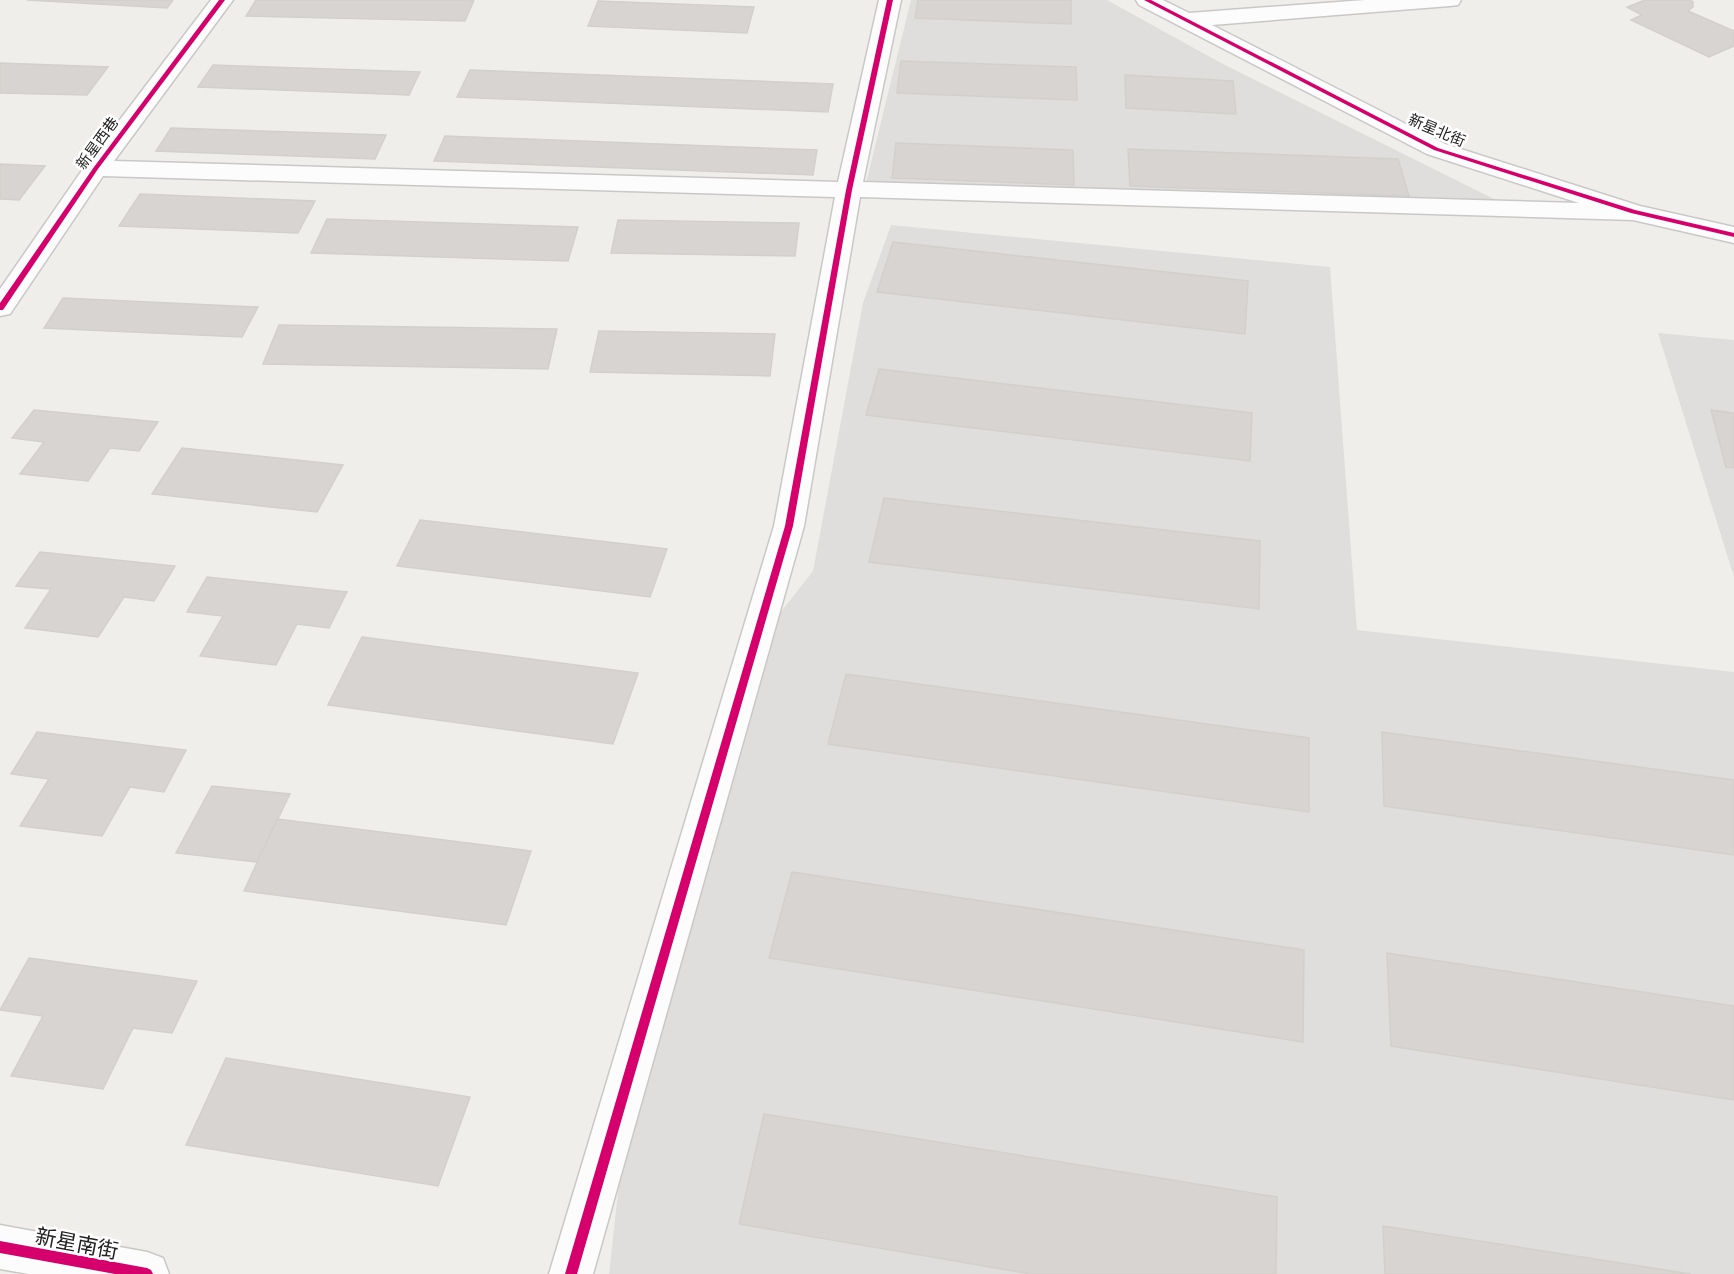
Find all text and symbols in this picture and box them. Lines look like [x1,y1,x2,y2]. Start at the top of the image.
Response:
street label: 新星北街 [1406,110,1468,150]
street label: 新星西巷 [72,114,122,172]
street label: 新星南街 [33,1223,121,1263]

